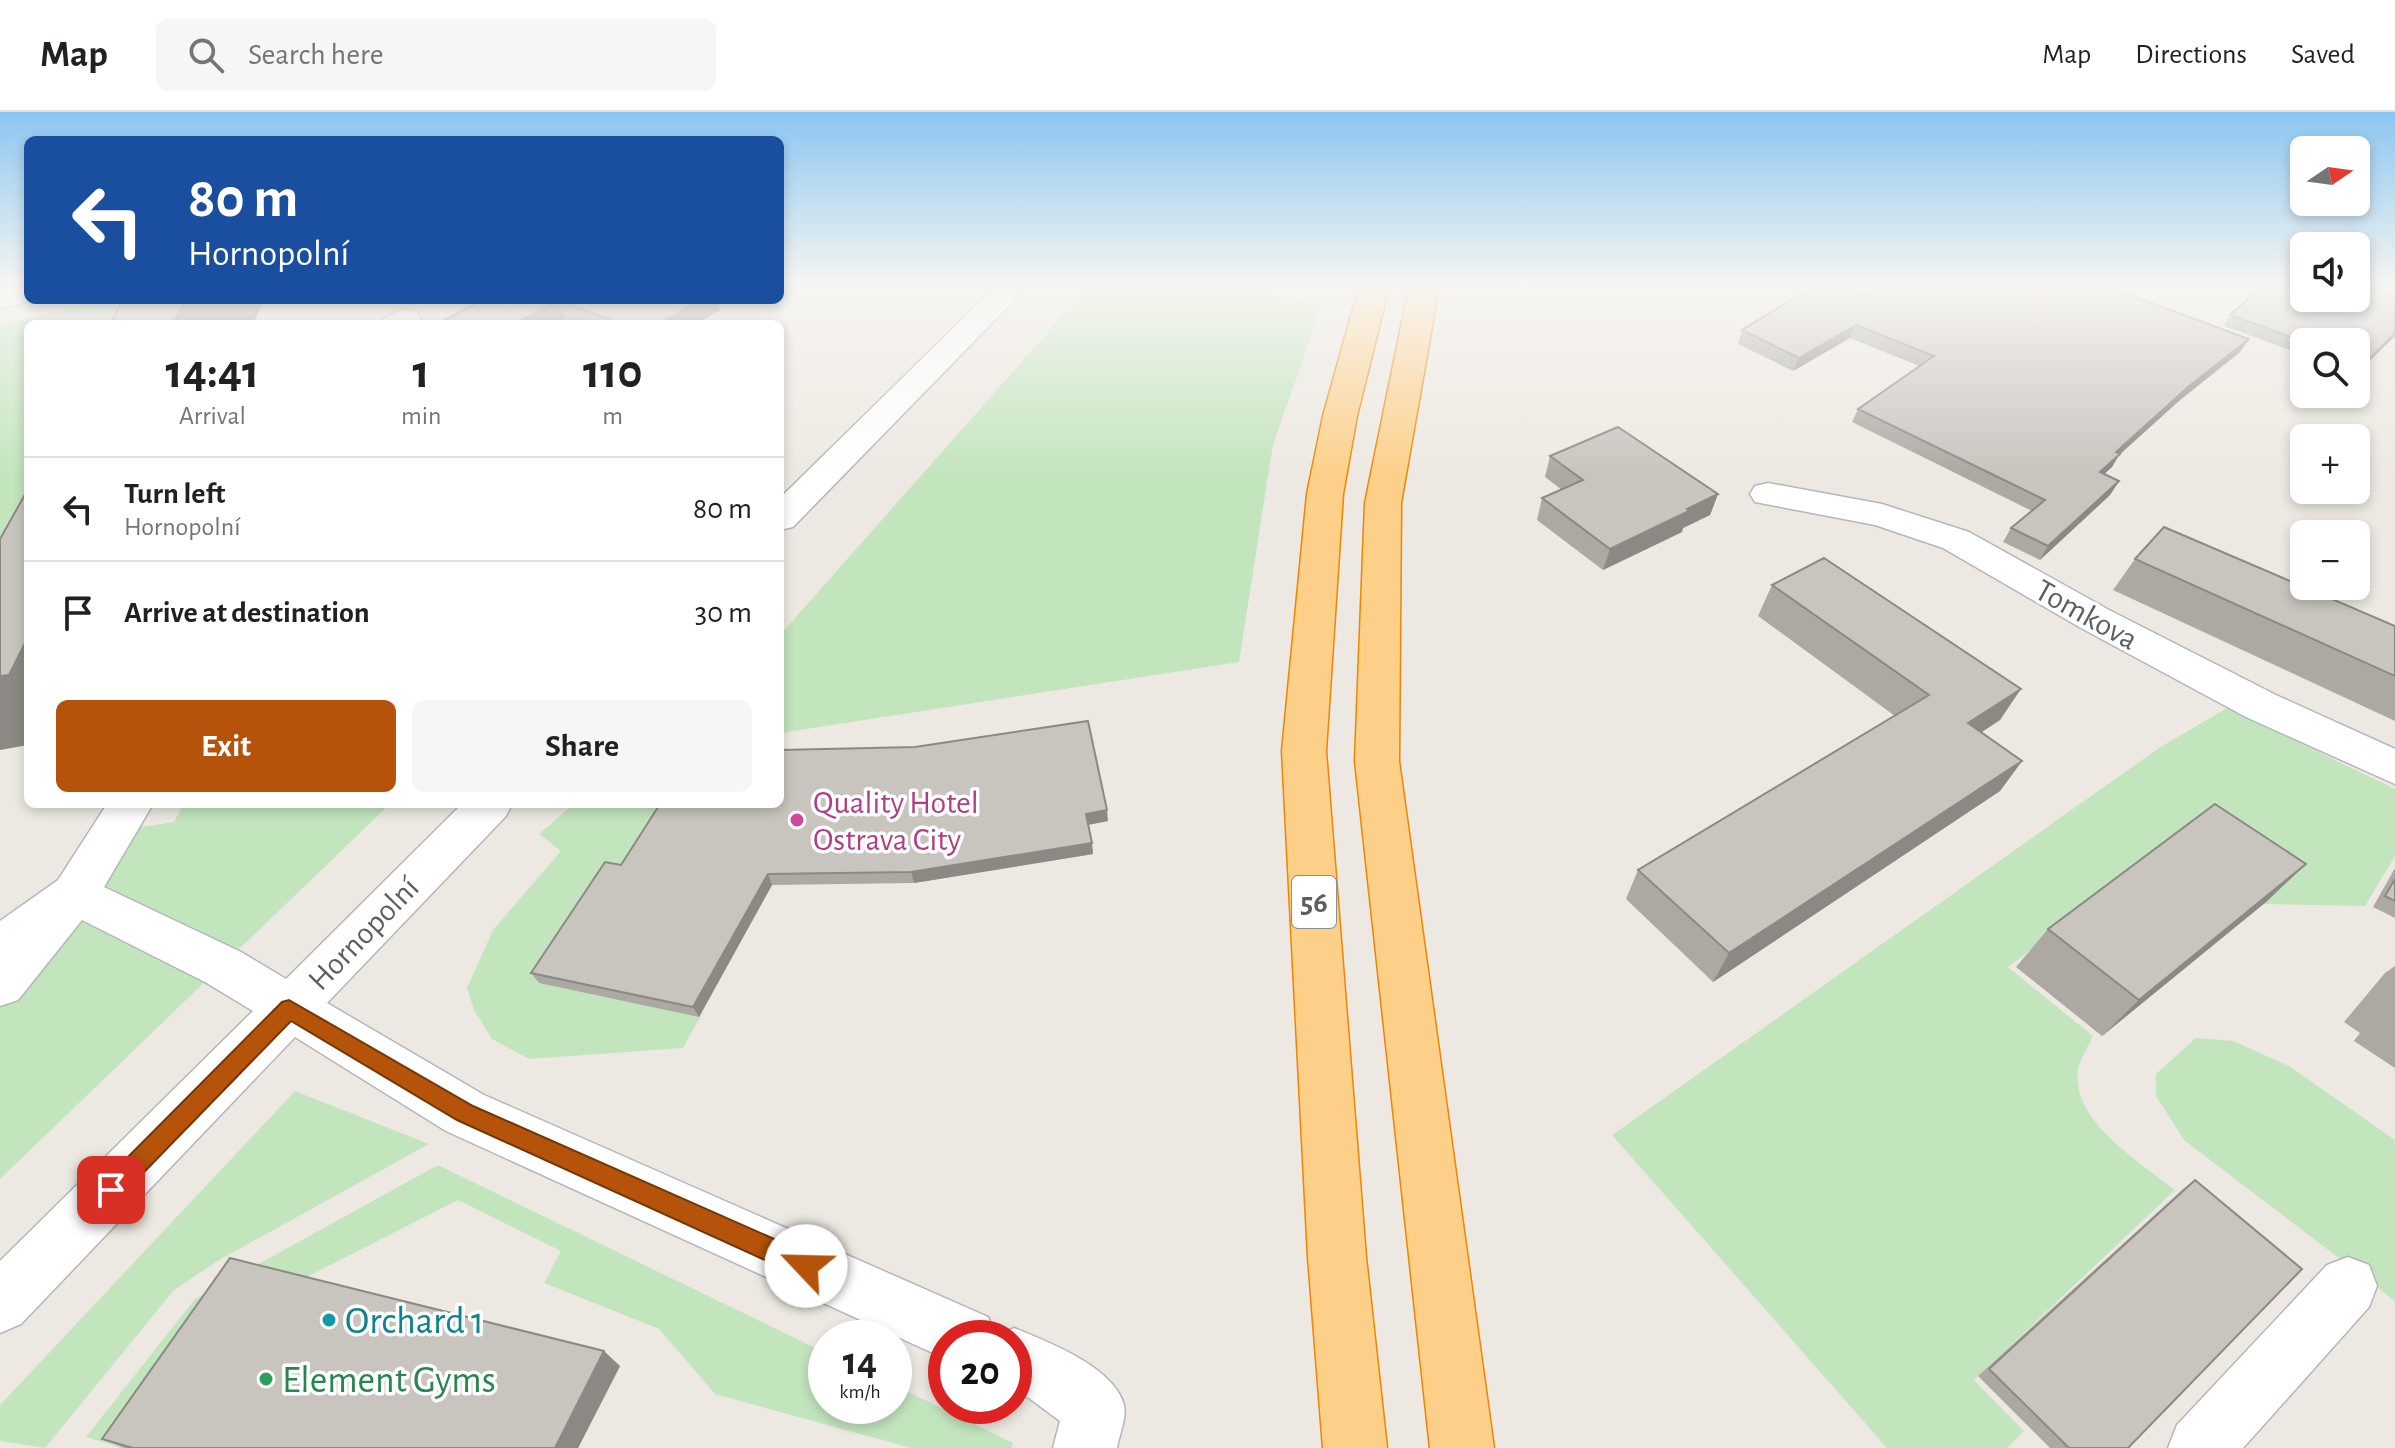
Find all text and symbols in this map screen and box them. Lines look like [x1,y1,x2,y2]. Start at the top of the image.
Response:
search box [156,19,716,91]
icon: search [184,33,228,77]
text: Map [40,36,108,74]
text: Search here [248,40,384,70]
text: Map [2042,41,2091,69]
text: Directions [2135,41,2247,69]
text: Saved [2291,41,2355,69]
north arrow [2290,136,2370,216]
map controls [2290,136,2370,600]
icon: left [56,168,160,272]
text: 80 m [188,171,298,227]
button: sound [2290,232,2370,312]
text: Hornopolní [188,236,349,272]
button: search [2290,328,2370,408]
text: 14:41 [166,349,259,397]
text: 1 [412,349,430,397]
text: 110 [583,349,642,397]
text: Arrival [179,403,246,429]
text: min [401,403,441,429]
text: m [602,403,623,429]
button: + [2290,424,2370,504]
text: Turn left [124,479,225,509]
icon: left [56,487,100,531]
text: 80 m [693,494,752,524]
text: Hornopolní [124,514,240,540]
button: − [2290,520,2370,600]
street label: Tomkova [2030,574,2143,656]
icon: arrive [56,591,100,635]
text: Arrive at destination [124,598,370,628]
text: 30 m [695,598,752,628]
button: Exit [56,700,396,792]
button: Share [412,700,752,792]
place label: Quality Hotel Ostrava City [813,787,979,856]
marker: Quality Hotel Ostrava City [788,811,806,829]
street label: Hornopolní [302,871,425,996]
road number: 56 [1292,876,1336,928]
pin [77,1156,145,1224]
icon: arrive [89,1168,133,1212]
position arrow [764,1224,848,1308]
place label: Orchard 1 [345,1303,484,1341]
marker: Orchard 1 [320,1311,338,1329]
speed limit sign: 20 [928,1320,1032,1424]
text: 14 [843,1342,877,1382]
place label: Element Gyms [282,1362,496,1400]
marker: Element Gyms [257,1370,275,1388]
text: km/h [839,1382,881,1402]

